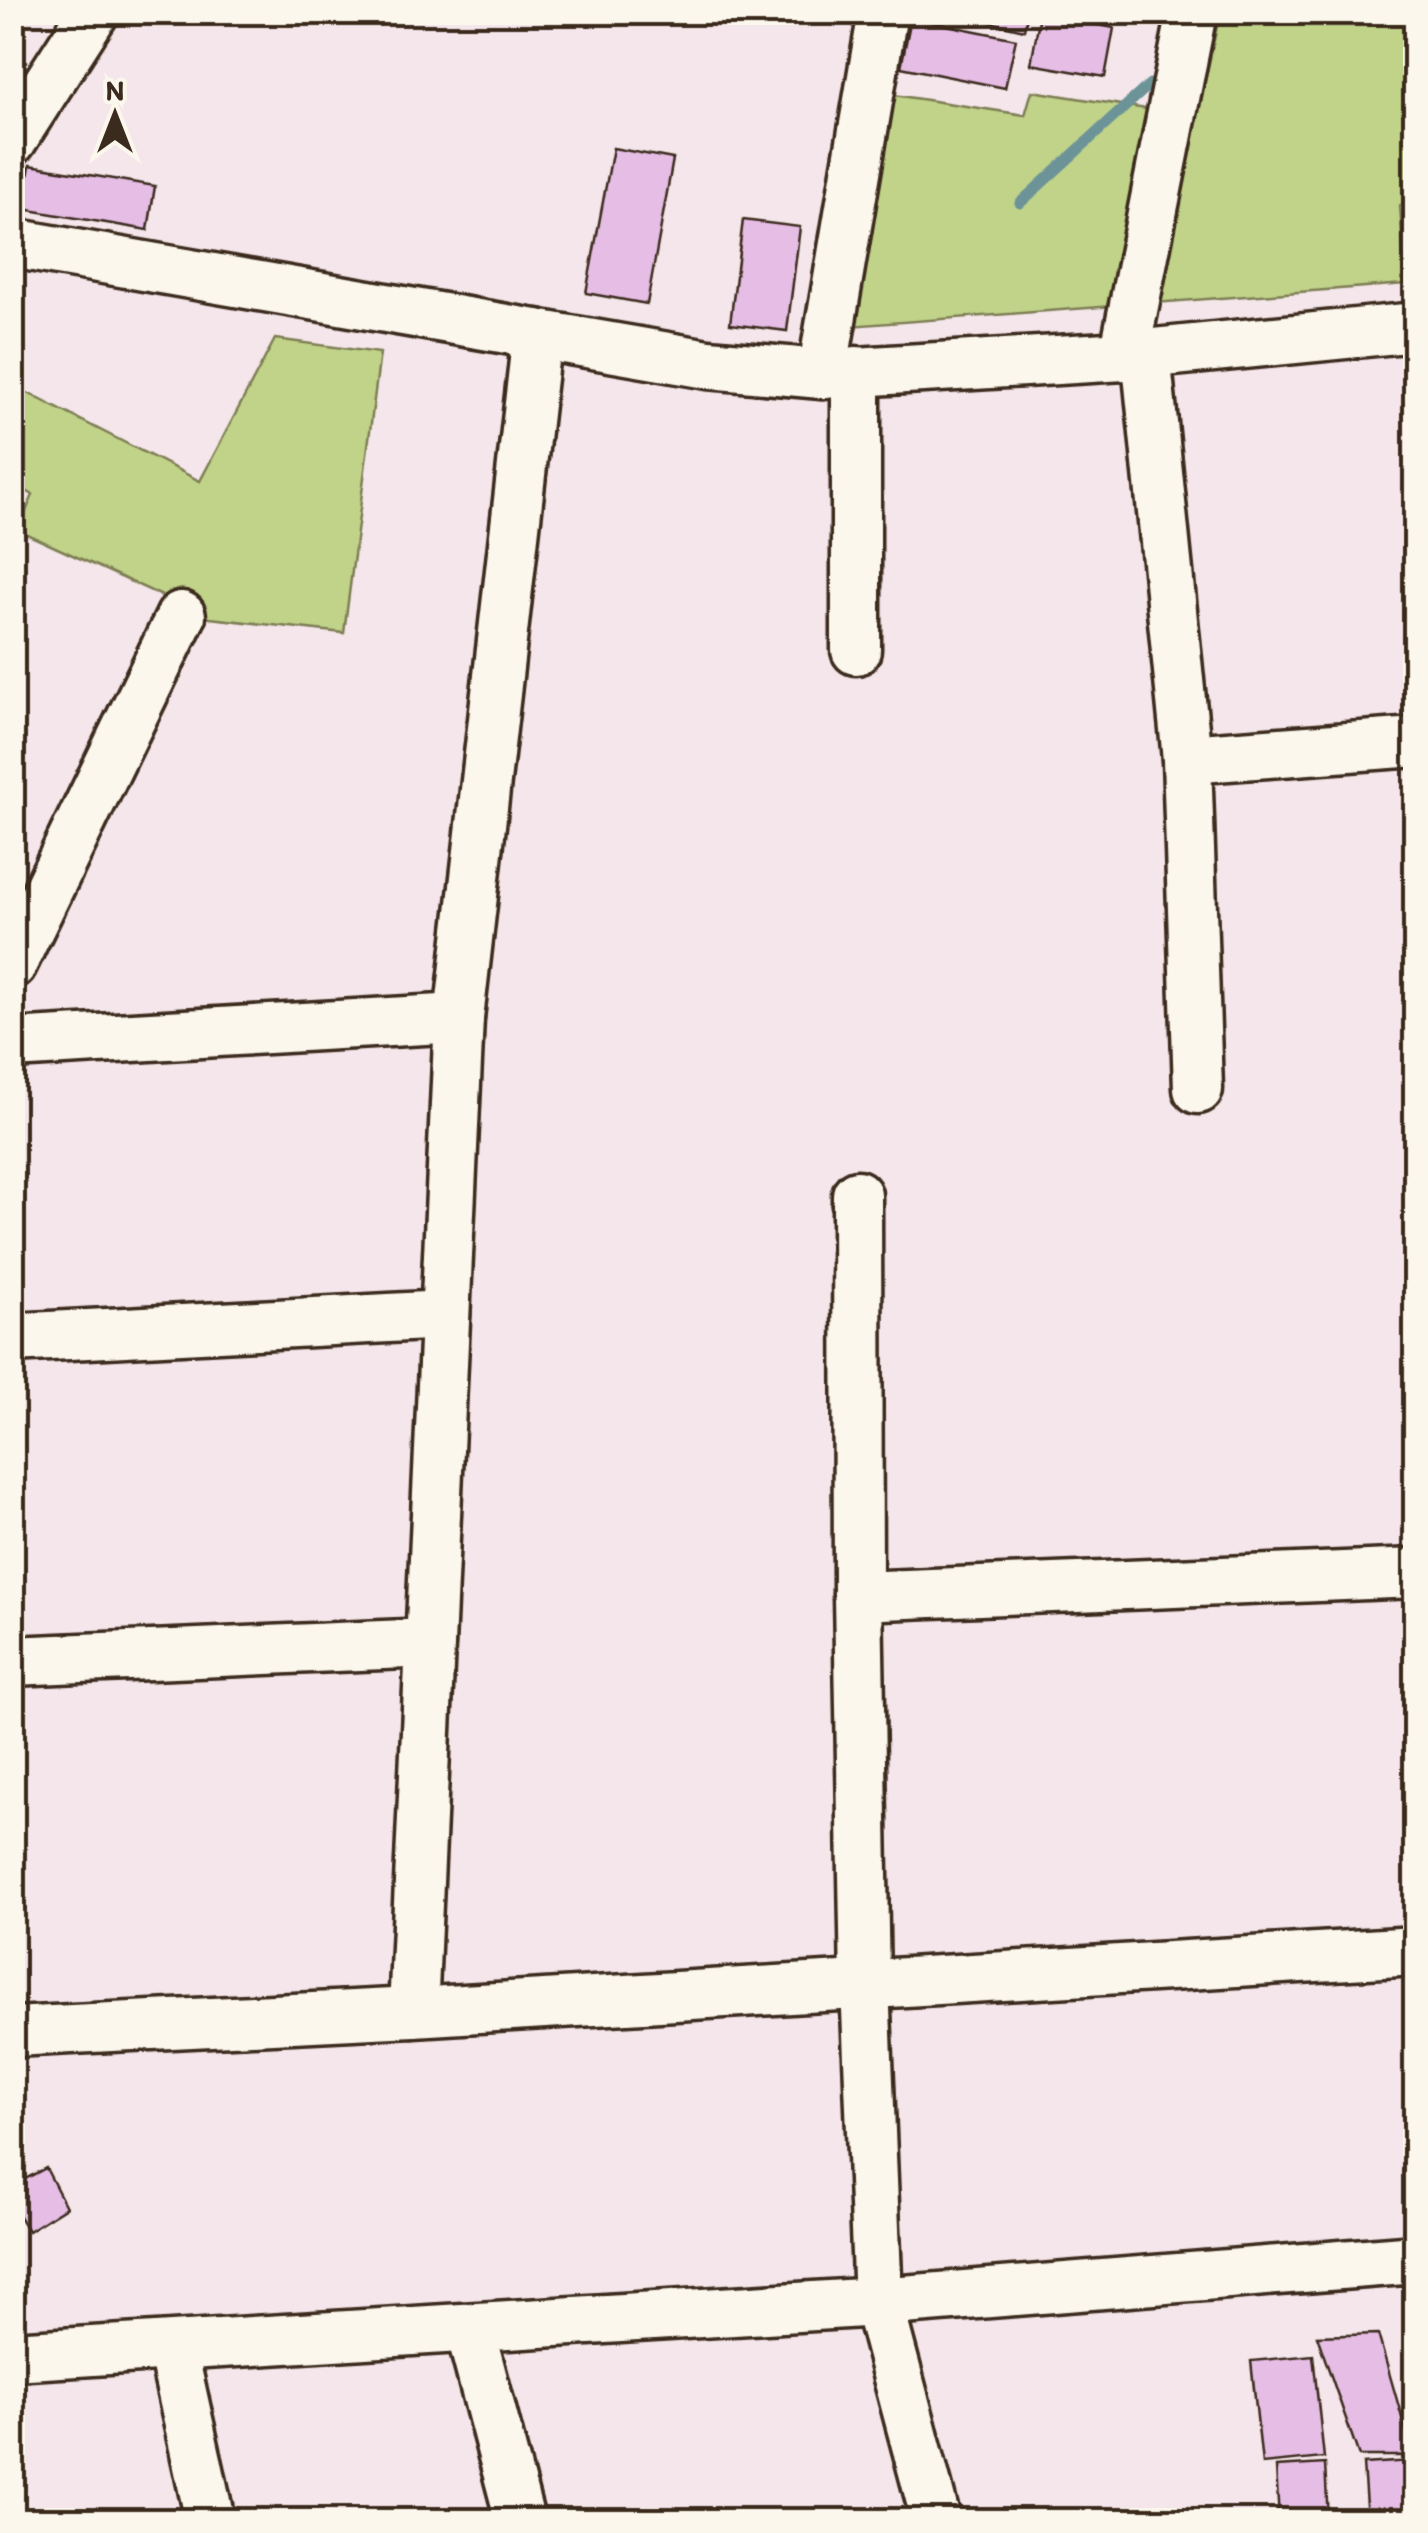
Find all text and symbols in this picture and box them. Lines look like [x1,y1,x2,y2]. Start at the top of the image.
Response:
north arrow [65,65,165,165]
text: N [106,73,124,107]

